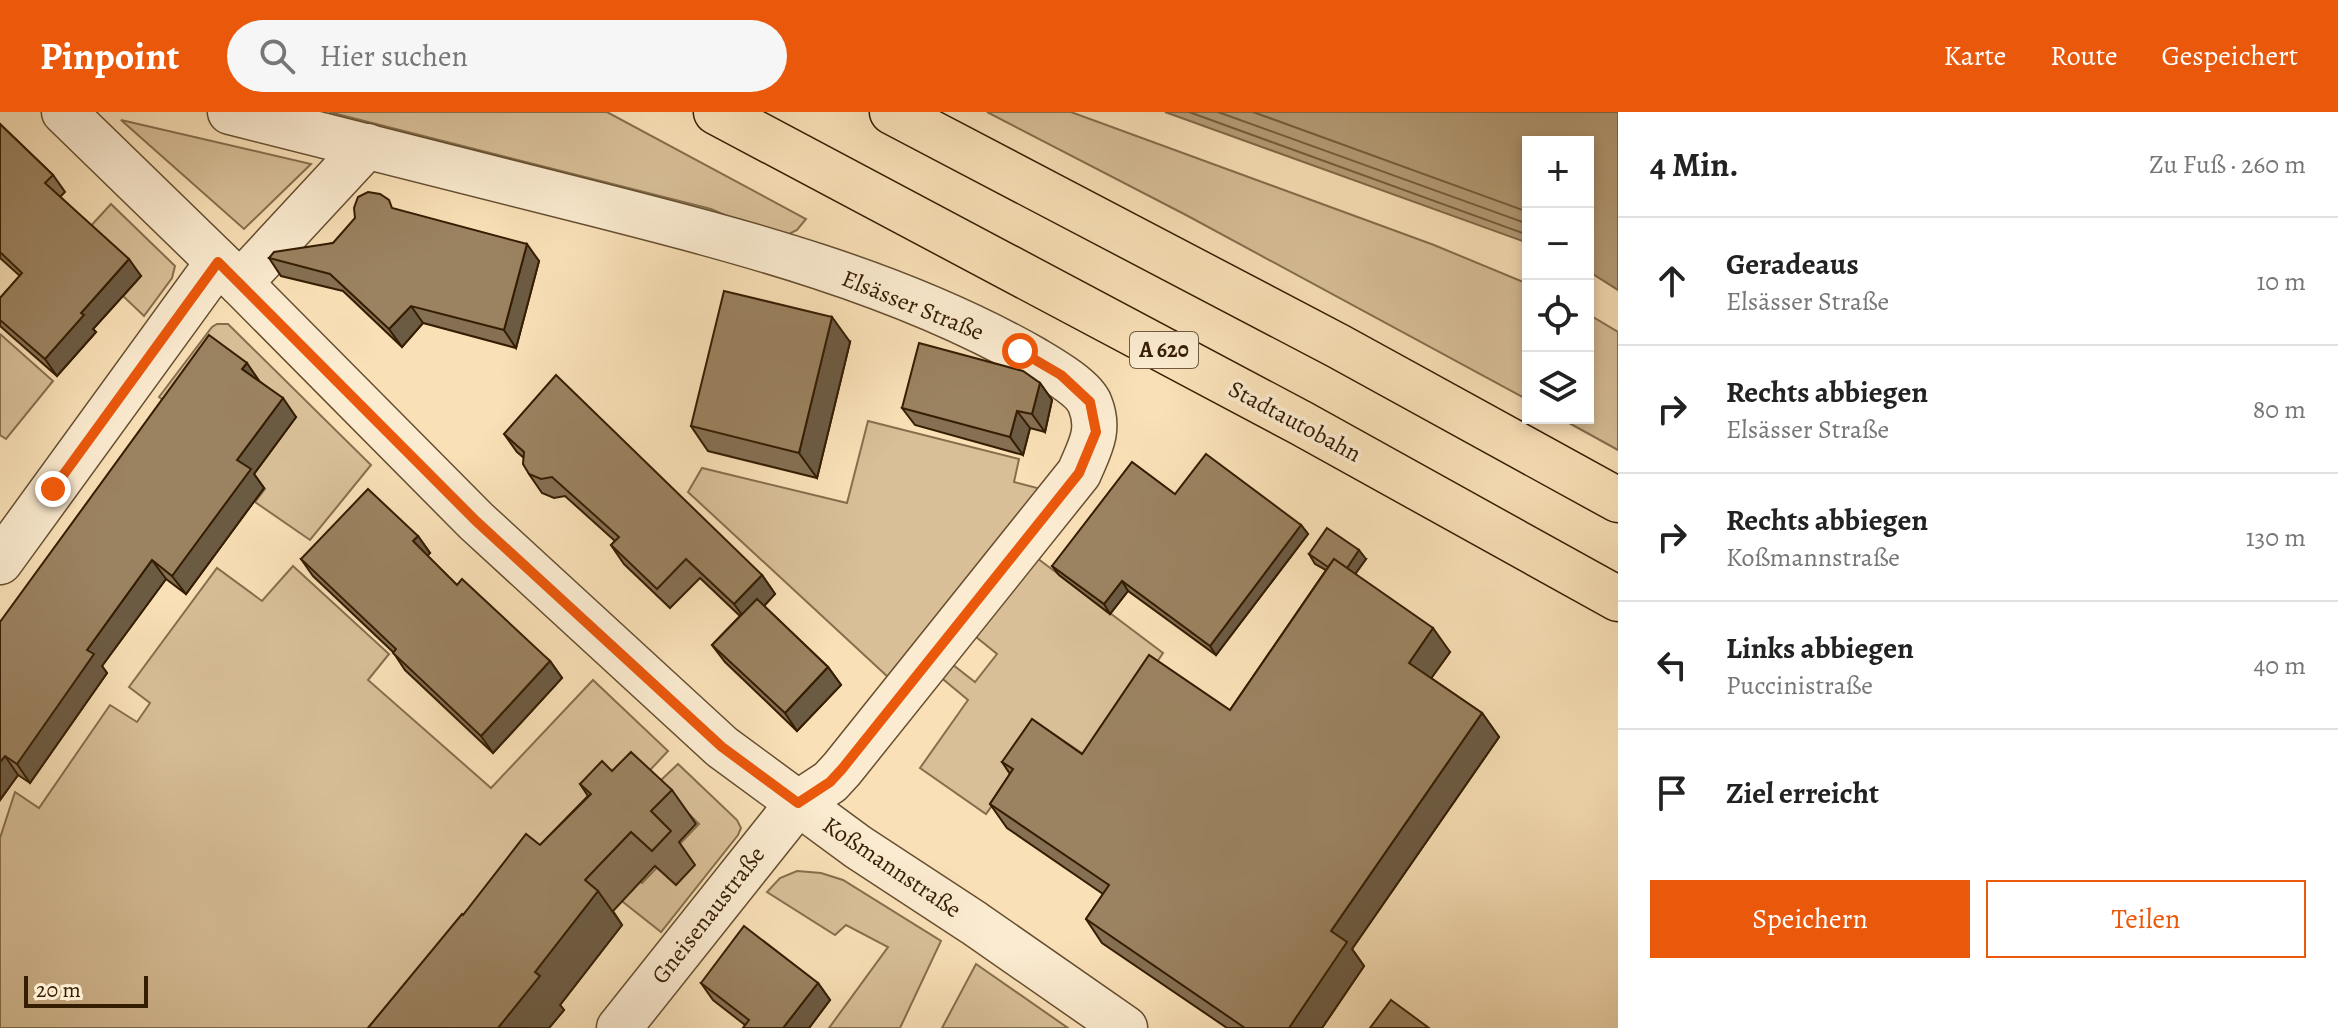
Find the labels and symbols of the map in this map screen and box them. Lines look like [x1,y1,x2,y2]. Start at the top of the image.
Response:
street label: Elsässer Straße [837,262,989,348]
road number: A 620 [1130,332,1198,368]
route start [1002,333,1038,369]
street label: Stadtautobahn [1223,373,1367,469]
route end [35,471,71,507]
street label: Koßmannstraße [816,809,968,925]
street label: Gneisenaustraße [644,840,772,990]
scale bar [24,972,148,1008]

